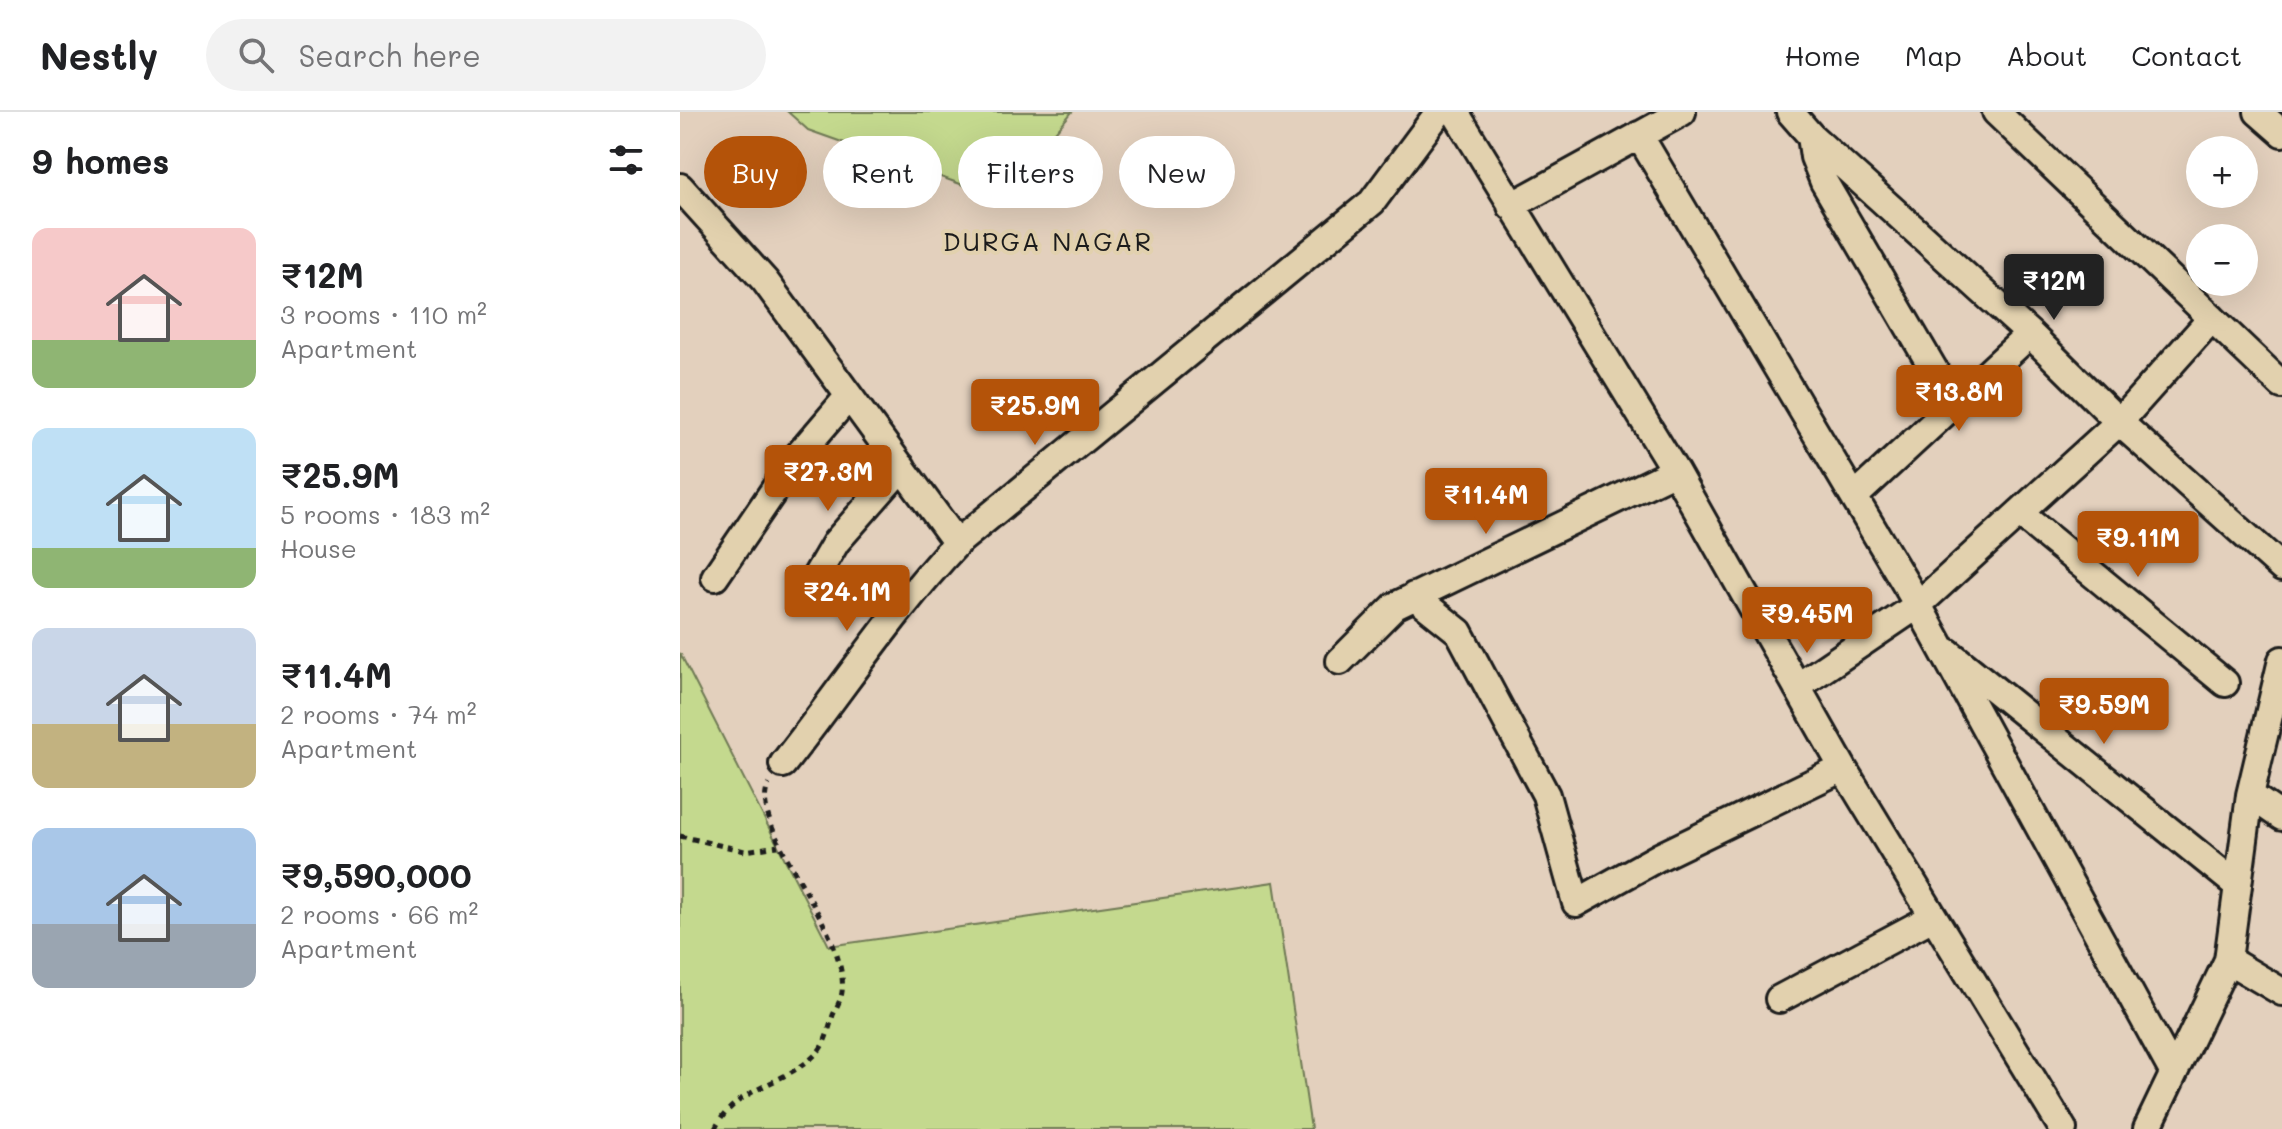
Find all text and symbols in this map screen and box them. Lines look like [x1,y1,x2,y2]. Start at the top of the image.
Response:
search box [206,19,766,91]
text: Nestly [40,30,158,80]
icon: search [234,33,278,77]
text: Search here [298,35,481,75]
text: Home [1785,37,1861,73]
text: Map [1905,37,1962,73]
text: About [2006,37,2087,73]
text: Contact [2131,37,2242,73]
chip: Buy [704,136,807,208]
chip: Rent [823,136,942,208]
chip: Filters [958,136,1103,208]
chip: New [1119,136,1235,208]
map controls [2186,136,2258,296]
button: + [2186,136,2258,208]
text: 9 homes [32,138,169,183]
icon: filters [604,138,648,182]
district label: DURGA NAGAR [943,224,1153,258]
button: − [2186,224,2258,296]
text: ₹12M [280,252,364,297]
pin: ₹12M [2007,254,2101,322]
icon: home [96,260,192,356]
text: ₹12M [2022,263,2086,297]
text: 3 rooms · 110 m² [280,297,487,331]
text: Apartment [280,331,417,365]
pin: ₹13.8M [1894,365,2024,433]
text: ₹13.8M [1914,374,2004,408]
pin: ₹25.9M [970,379,1100,447]
text: ₹25.9M [989,388,1081,422]
pin: ₹27.3M [763,445,893,513]
text: ₹25.9M [280,452,400,497]
text: ₹27.3M [783,454,873,488]
icon: home [96,460,192,556]
pin: ₹11.4M [1421,468,1551,536]
text: ₹11.4M [1443,477,1529,511]
text: 5 rooms · 183 m² [280,497,490,531]
pin: ₹9.11M [2073,511,2203,579]
text: ₹9.11M [2096,520,2180,554]
text: House [280,531,357,565]
pin: ₹24.1M [782,565,912,633]
text: ₹24.1M [803,574,891,608]
pin: ₹9.45M [1742,587,1872,655]
text: ₹9.45M [1760,596,1854,630]
text: ₹11.4M [280,652,392,697]
icon: home [96,660,192,756]
pin: ₹9.59M [2039,678,2169,746]
text: ₹9.59M [2058,687,2150,721]
text: 2 rooms · 74 m² [280,697,477,731]
text: Apartment [280,731,417,765]
text: ₹9,590,000 [280,852,472,897]
icon: home [96,860,192,956]
text: 2 rooms · 66 m² [280,897,478,931]
text: Apartment [280,931,417,965]

